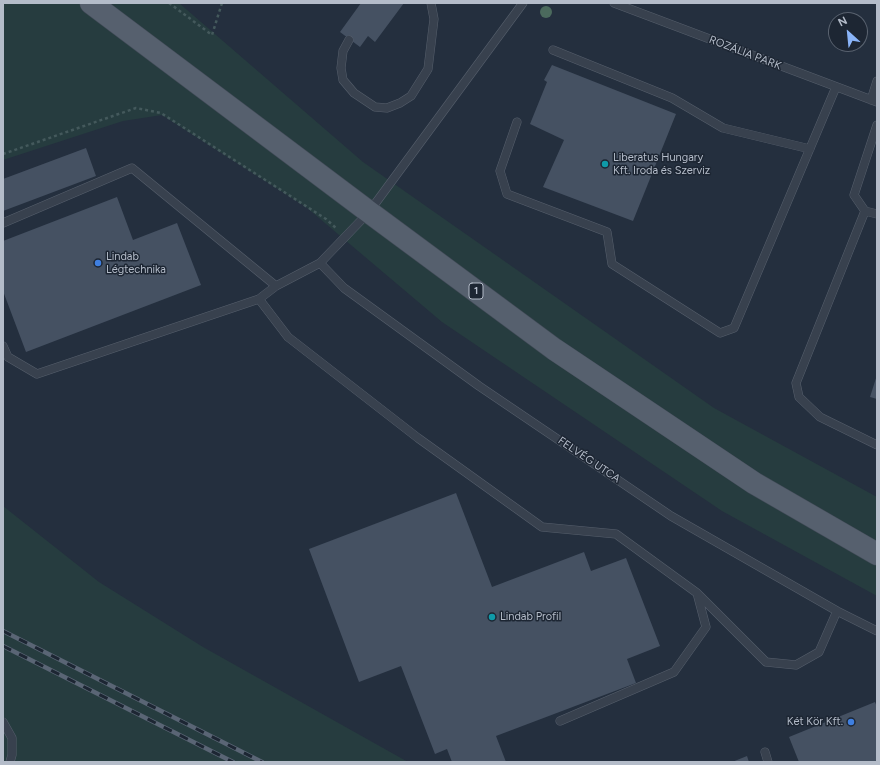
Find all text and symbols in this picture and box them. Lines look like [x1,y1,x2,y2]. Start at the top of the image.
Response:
north arrow [828,12,868,52]
text: N [836,14,850,29]
street label: ROZÁLIA PARK [707,33,783,73]
place label: Liberatus Hungary Kft. Iroda és Szerviz [613,151,710,177]
marker: Liberatus Hungary Kft. Iroda és Szerviz [600,159,610,169]
place label: Lindab Légtechnika [106,250,166,276]
marker: Lindab Légtechnika [93,258,103,268]
road number: 1 [469,283,483,299]
street label: FELVÉG UTCA [555,434,623,486]
place label: Lindab Profil [500,610,561,624]
marker: Lindab Profil [487,612,497,622]
place label: Két Kör Kft. [787,715,843,729]
marker: Két Kör Kft. [846,717,856,727]

